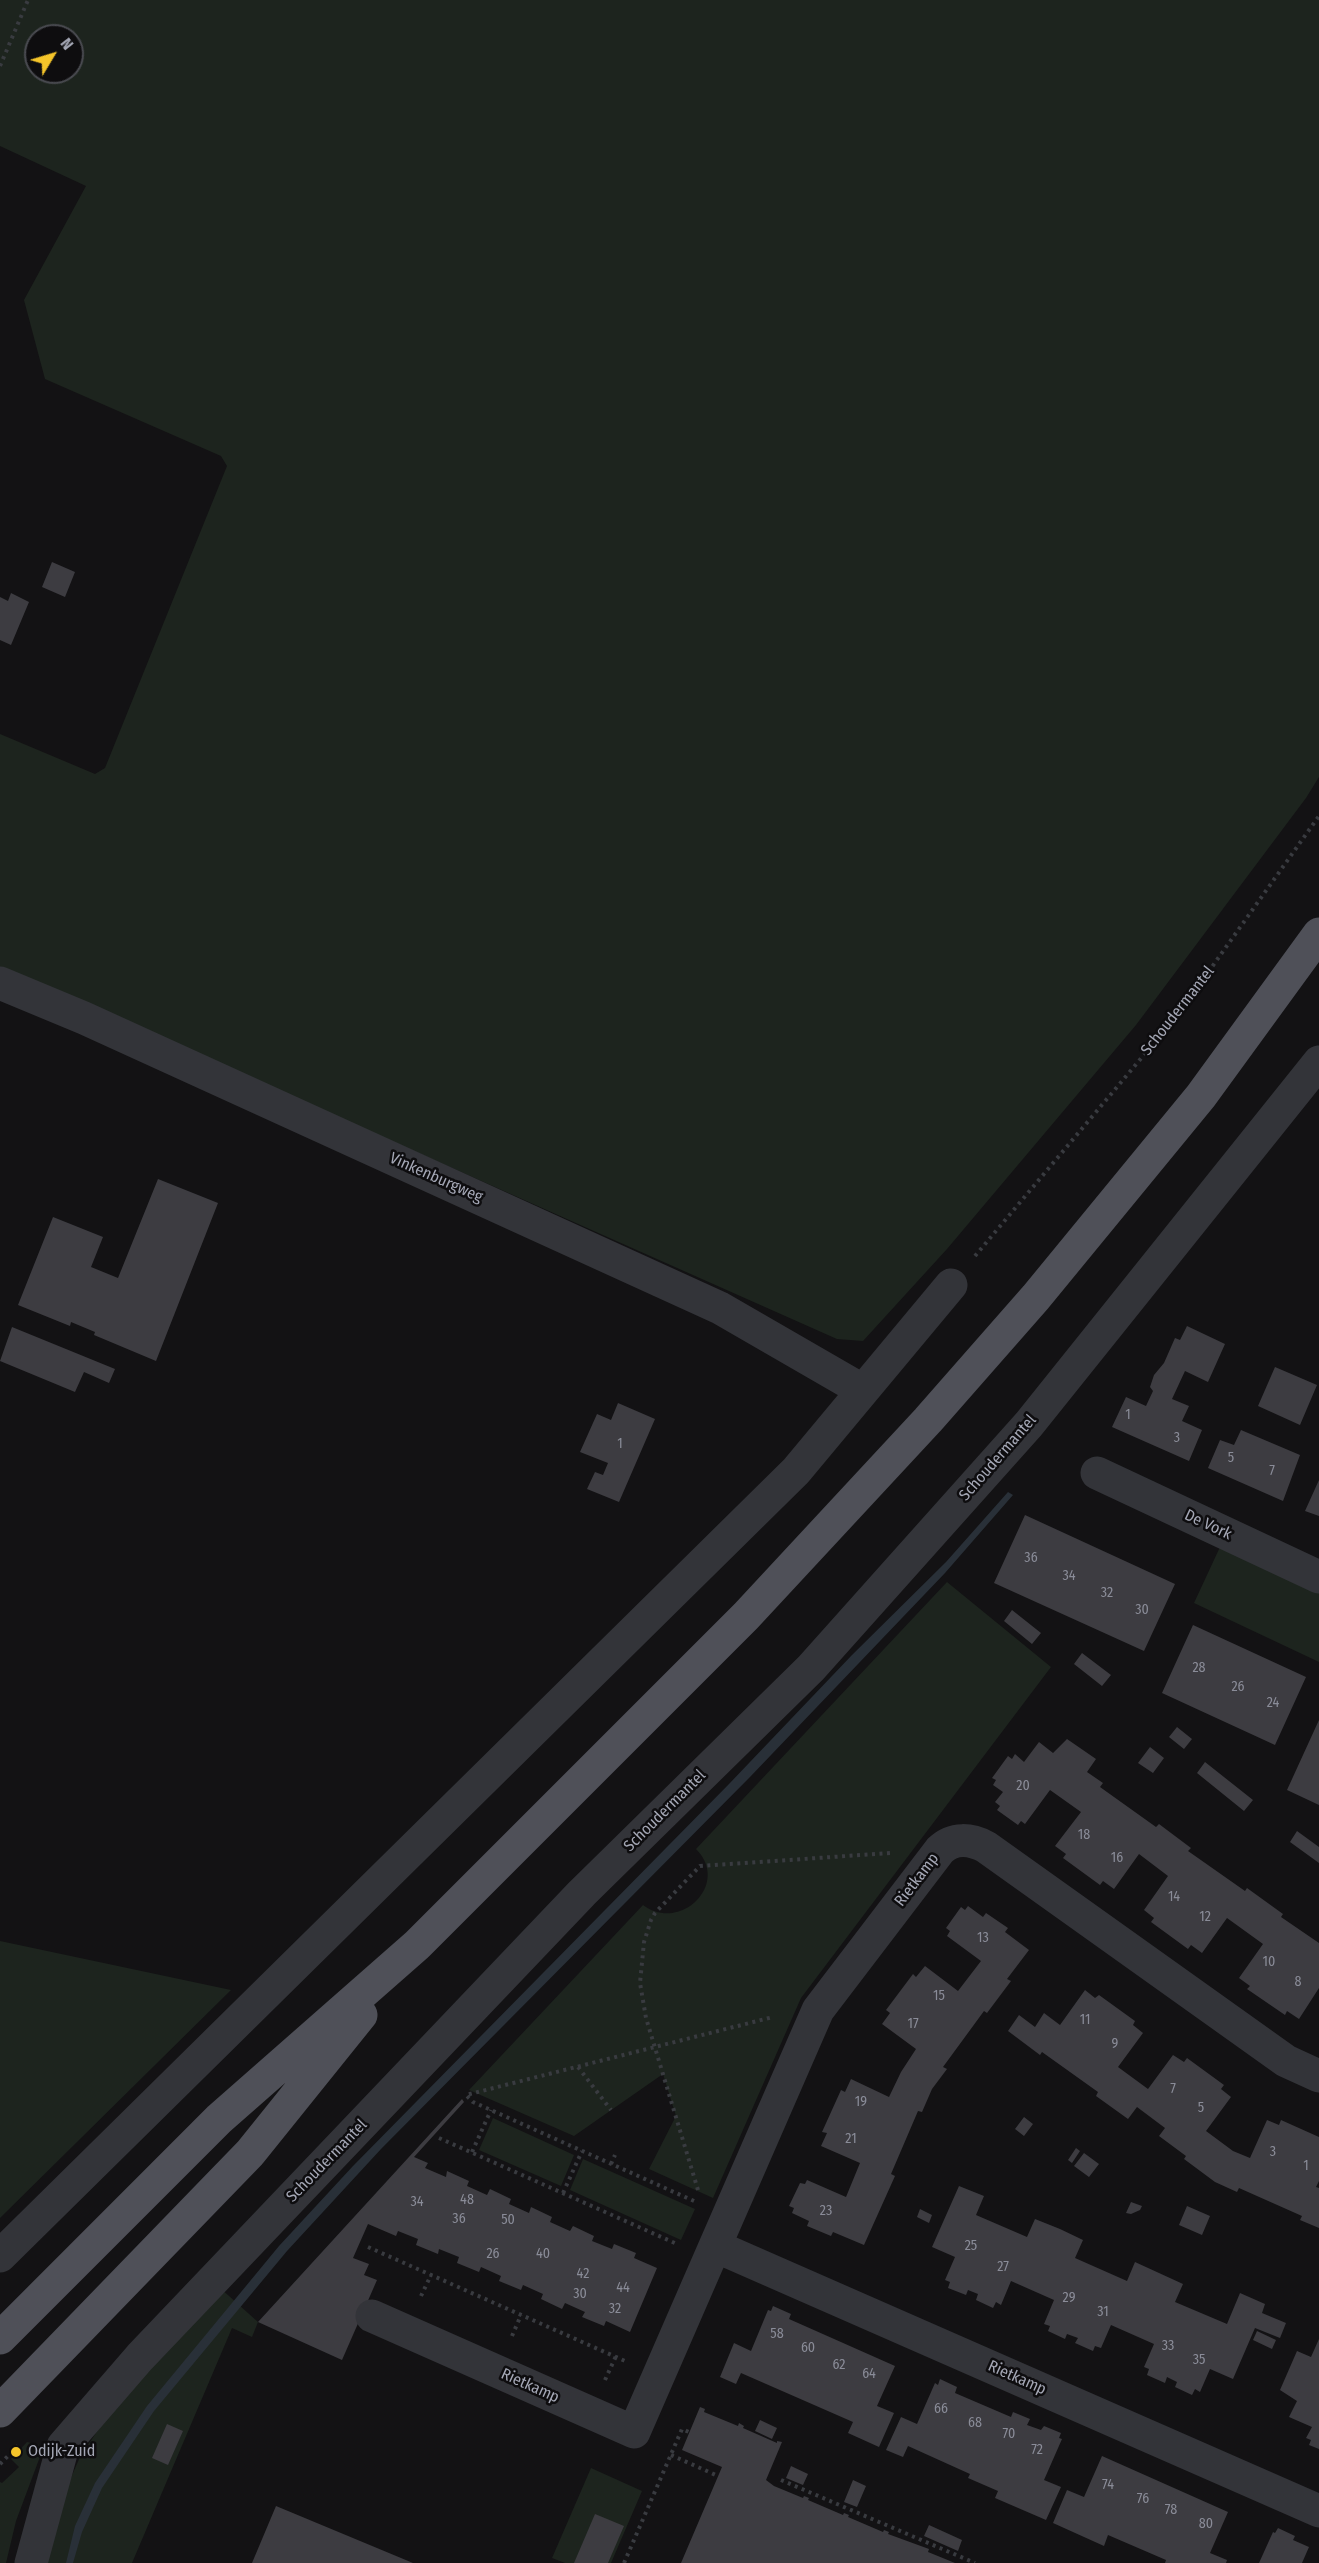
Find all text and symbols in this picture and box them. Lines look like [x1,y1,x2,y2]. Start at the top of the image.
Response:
north arrow [24,24,84,84]
text: N [57,34,77,53]
street label: Schoudermantel [1137,963,1219,1059]
street label: Vinkenburgweg [386,1149,486,1207]
house number: 1 [1125,1407,1131,1423]
street label: Schoudermantel [955,1411,1041,1505]
house number: 3 [1174,1430,1180,1446]
house number: 1 [617,1436,623,1452]
house number: 5 [1228,1450,1234,1466]
house number: 7 [1269,1463,1275,1479]
street label: De Vork [1181,1506,1235,1544]
house number: 36 [1024,1550,1038,1566]
house number: 34 [1062,1568,1076,1584]
house number: 32 [1101,1585,1113,1601]
house number: 30 [1135,1602,1149,1618]
house number: 28 [1192,1660,1206,1676]
house number: 26 [1231,1679,1245,1695]
house number: 24 [1267,1695,1279,1711]
street label: Schoudermantel [620,1766,710,1856]
house number: 20 [1016,1778,1030,1794]
house number: 18 [1078,1827,1090,1843]
street label: Rietkamp [891,1850,943,1910]
house number: 16 [1111,1850,1123,1866]
house number: 14 [1168,1889,1180,1905]
house number: 12 [1199,1909,1211,1925]
house number: 13 [977,1930,989,1946]
house number: 10 [1263,1954,1275,1970]
house number: 8 [1295,1974,1301,1990]
house number: 15 [933,1988,945,2004]
house number: 11 [1080,2012,1090,2028]
house number: 17 [907,2016,919,2032]
house number: 9 [1112,2036,1118,2052]
house number: 7 [1170,2081,1176,2097]
house number: 19 [855,2094,867,2110]
house number: 5 [1198,2100,1204,2116]
street label: Schoudermantel [283,2116,371,2206]
house number: 21 [845,2131,857,2147]
house number: 3 [1270,2144,1276,2160]
house number: 1 [1303,2158,1309,2174]
house number: 48 [460,2192,474,2208]
house number: 34 [410,2194,424,2210]
house number: 23 [820,2203,832,2219]
house number: 36 [452,2211,466,2227]
house number: 50 [501,2212,515,2228]
house number: 25 [965,2238,977,2254]
house number: 26 [486,2246,500,2262]
house number: 40 [536,2246,550,2262]
house number: 27 [997,2259,1009,2275]
house number: 42 [577,2266,589,2282]
house number: 44 [616,2280,630,2296]
house number: 30 [573,2286,587,2302]
house number: 29 [1063,2290,1075,2306]
house number: 32 [609,2301,621,2317]
house number: 31 [1097,2304,1109,2320]
house number: 58 [770,2326,784,2342]
house number: 33 [1162,2338,1174,2354]
house number: 60 [801,2340,815,2356]
house number: 35 [1193,2352,1205,2368]
house number: 62 [833,2357,845,2373]
street label: Rietkamp [985,2357,1049,2399]
street label: Rietkamp [498,2365,562,2407]
house number: 64 [862,2366,876,2382]
house number: 66 [934,2401,948,2417]
house number: 68 [968,2415,982,2431]
house number: 70 [1003,2426,1015,2442]
place label: Odijk-Zuid [28,2442,95,2462]
house number: 72 [1031,2442,1043,2458]
marker: Odijk-Zuid [9,2445,23,2459]
house number: 74 [1102,2477,1114,2493]
house number: 76 [1137,2491,1149,2507]
house number: 78 [1165,2502,1177,2518]
house number: 80 [1199,2516,1213,2532]

